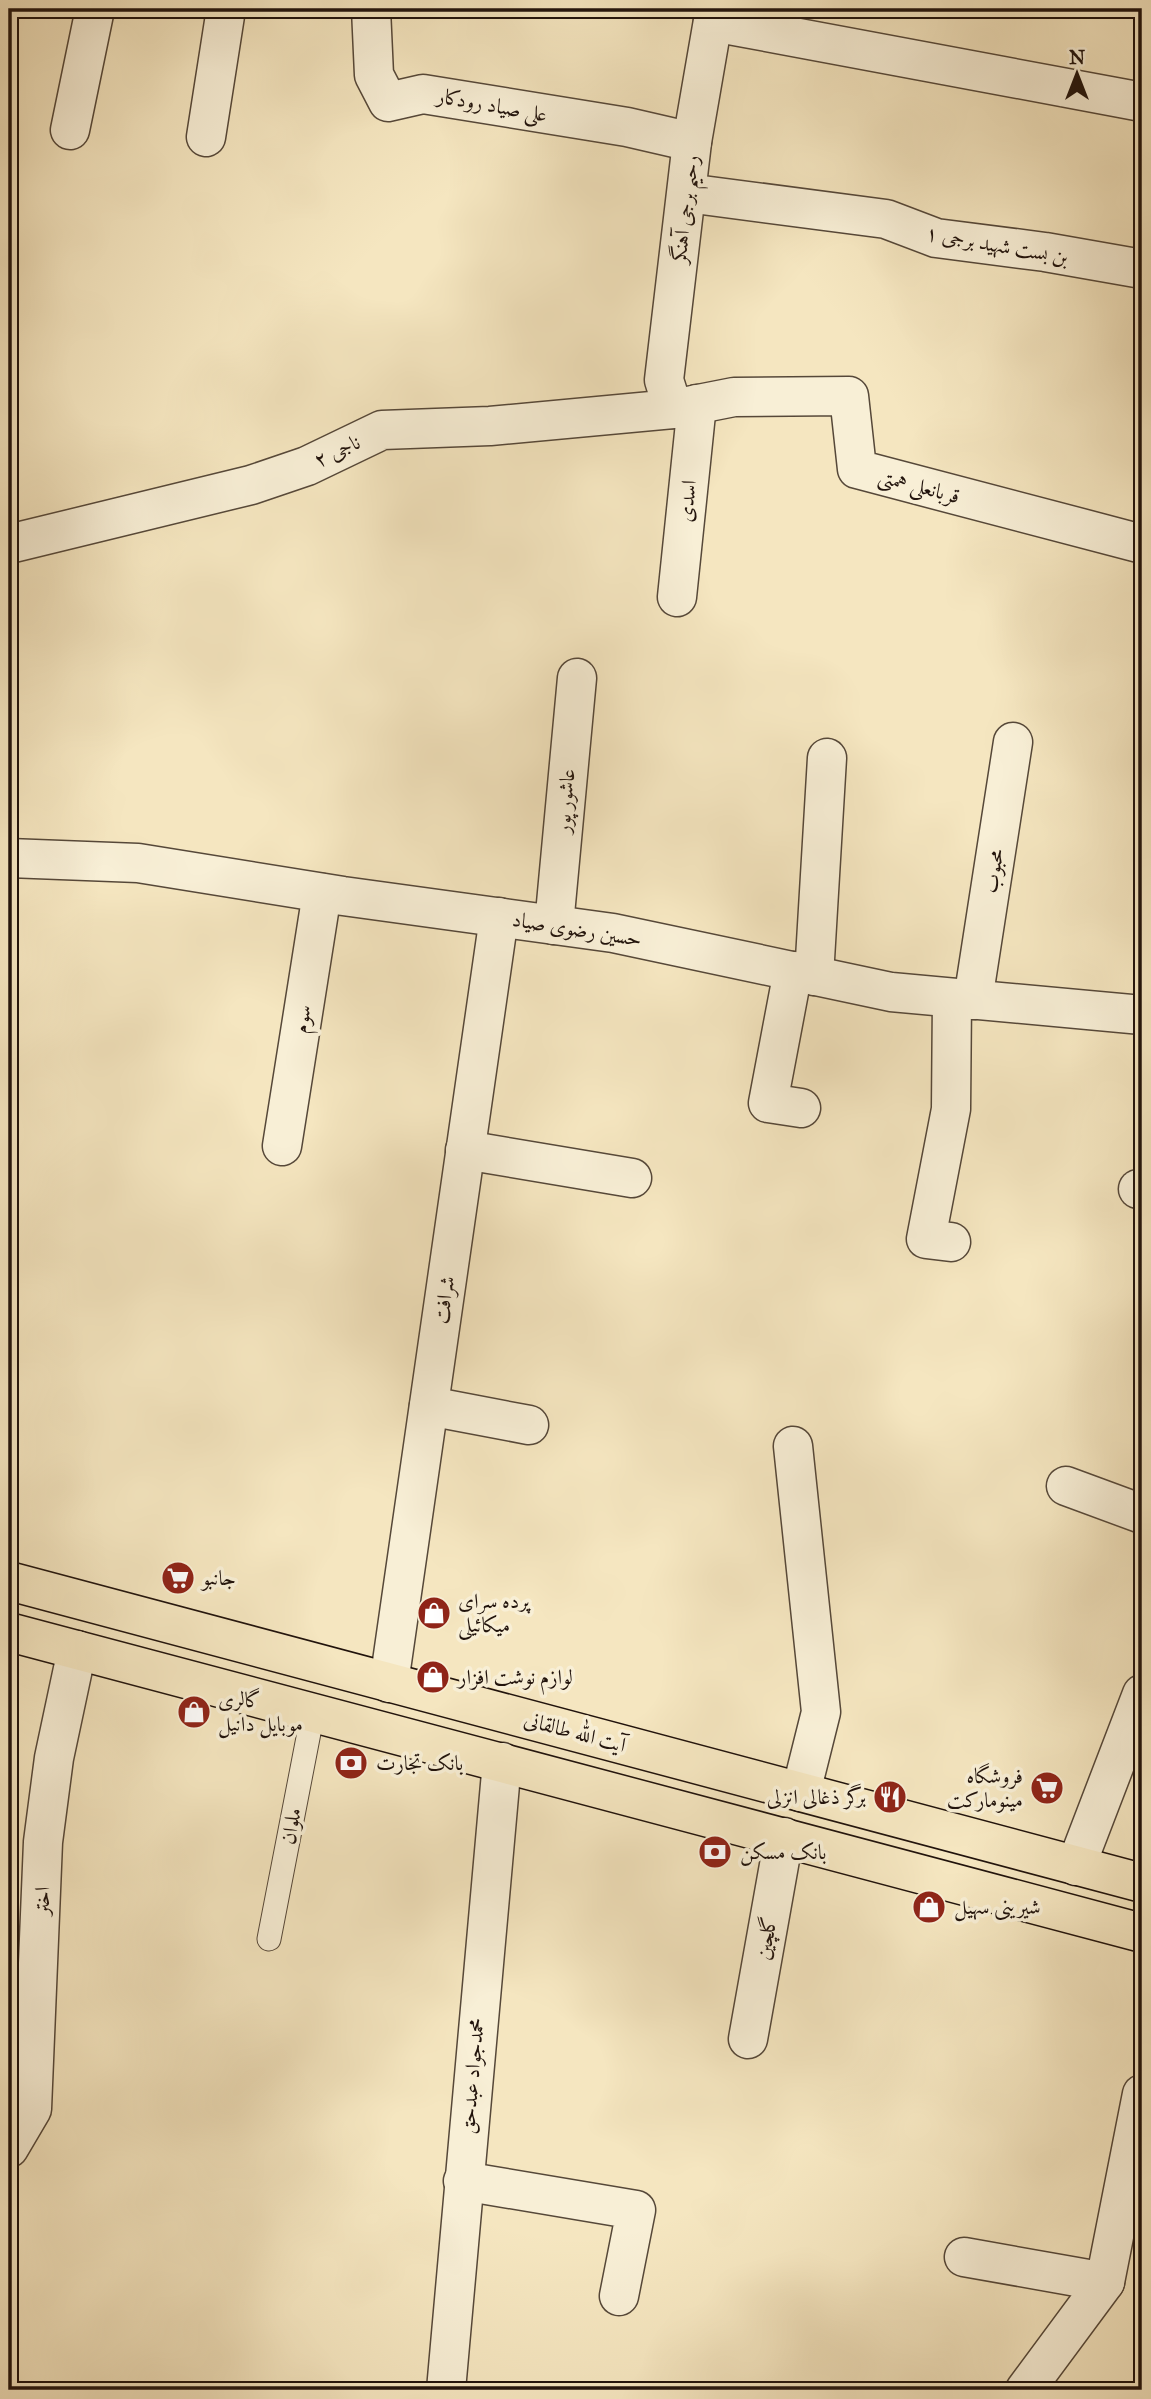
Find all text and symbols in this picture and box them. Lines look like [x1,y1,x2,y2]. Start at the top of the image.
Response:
north arrow [1042,38,1112,108]
text: N [1069,46,1085,69]
street label: علی صیاد رودکار [432,82,549,130]
street label: رحیم برجی آهنگر [665,153,712,268]
street label: بن بست شهید برجی ۱ [923,220,1070,271]
street label: ناجی ۲ [309,429,365,473]
street label: قربانعلی همتی [875,463,963,512]
street label: اسدی [672,479,702,523]
street label: عاشور پور [549,768,583,837]
street label: محبوب [977,847,1009,895]
street label: حسین رضوی صیاد [510,906,644,952]
street label: سوم [287,1003,322,1036]
street label: شرافت [428,1274,461,1326]
supermarket icon: جانبو [159,1559,197,1597]
place label: جانبو [200,1565,236,1591]
place label: پرده سرای میکائیلی [458,1588,531,1641]
shop icon: پرده سرای میکائیلی [415,1594,453,1632]
shop icon: لوازم نوشت افزار [414,1658,452,1696]
place label: لوازم نوشت افزار [456,1664,573,1695]
place label: گالری موبایل دانیل [218,1687,303,1739]
shop icon: گالری موبایل دانیل [175,1693,213,1731]
street label: آیت الله طالقانی [521,1702,632,1759]
bank icon: بانک تجارت [332,1744,370,1782]
place label: بانک تجارت [376,1750,463,1776]
place label: فروشگاه مینومارکت [947,1763,1023,1813]
supermarket icon: فروشگاه مینومارکت [1028,1769,1066,1807]
restaurant icon: برگر ذغالی انزلی [871,1778,909,1816]
place label: برگر ذغالی انزلی [767,1783,866,1810]
street label: ملوان [275,1805,307,1847]
bank icon: بانک مسکن [696,1833,734,1871]
place label: بانک مسکن [740,1839,826,1866]
street label: اختر [29,1886,55,1918]
shop icon: شیرینی سهیل [910,1888,948,1926]
place label: شیرینی سهیل [954,1894,1041,1922]
street label: گلچین [749,1914,784,1962]
street label: محمدجواد عبدحق [454,2017,490,2135]

